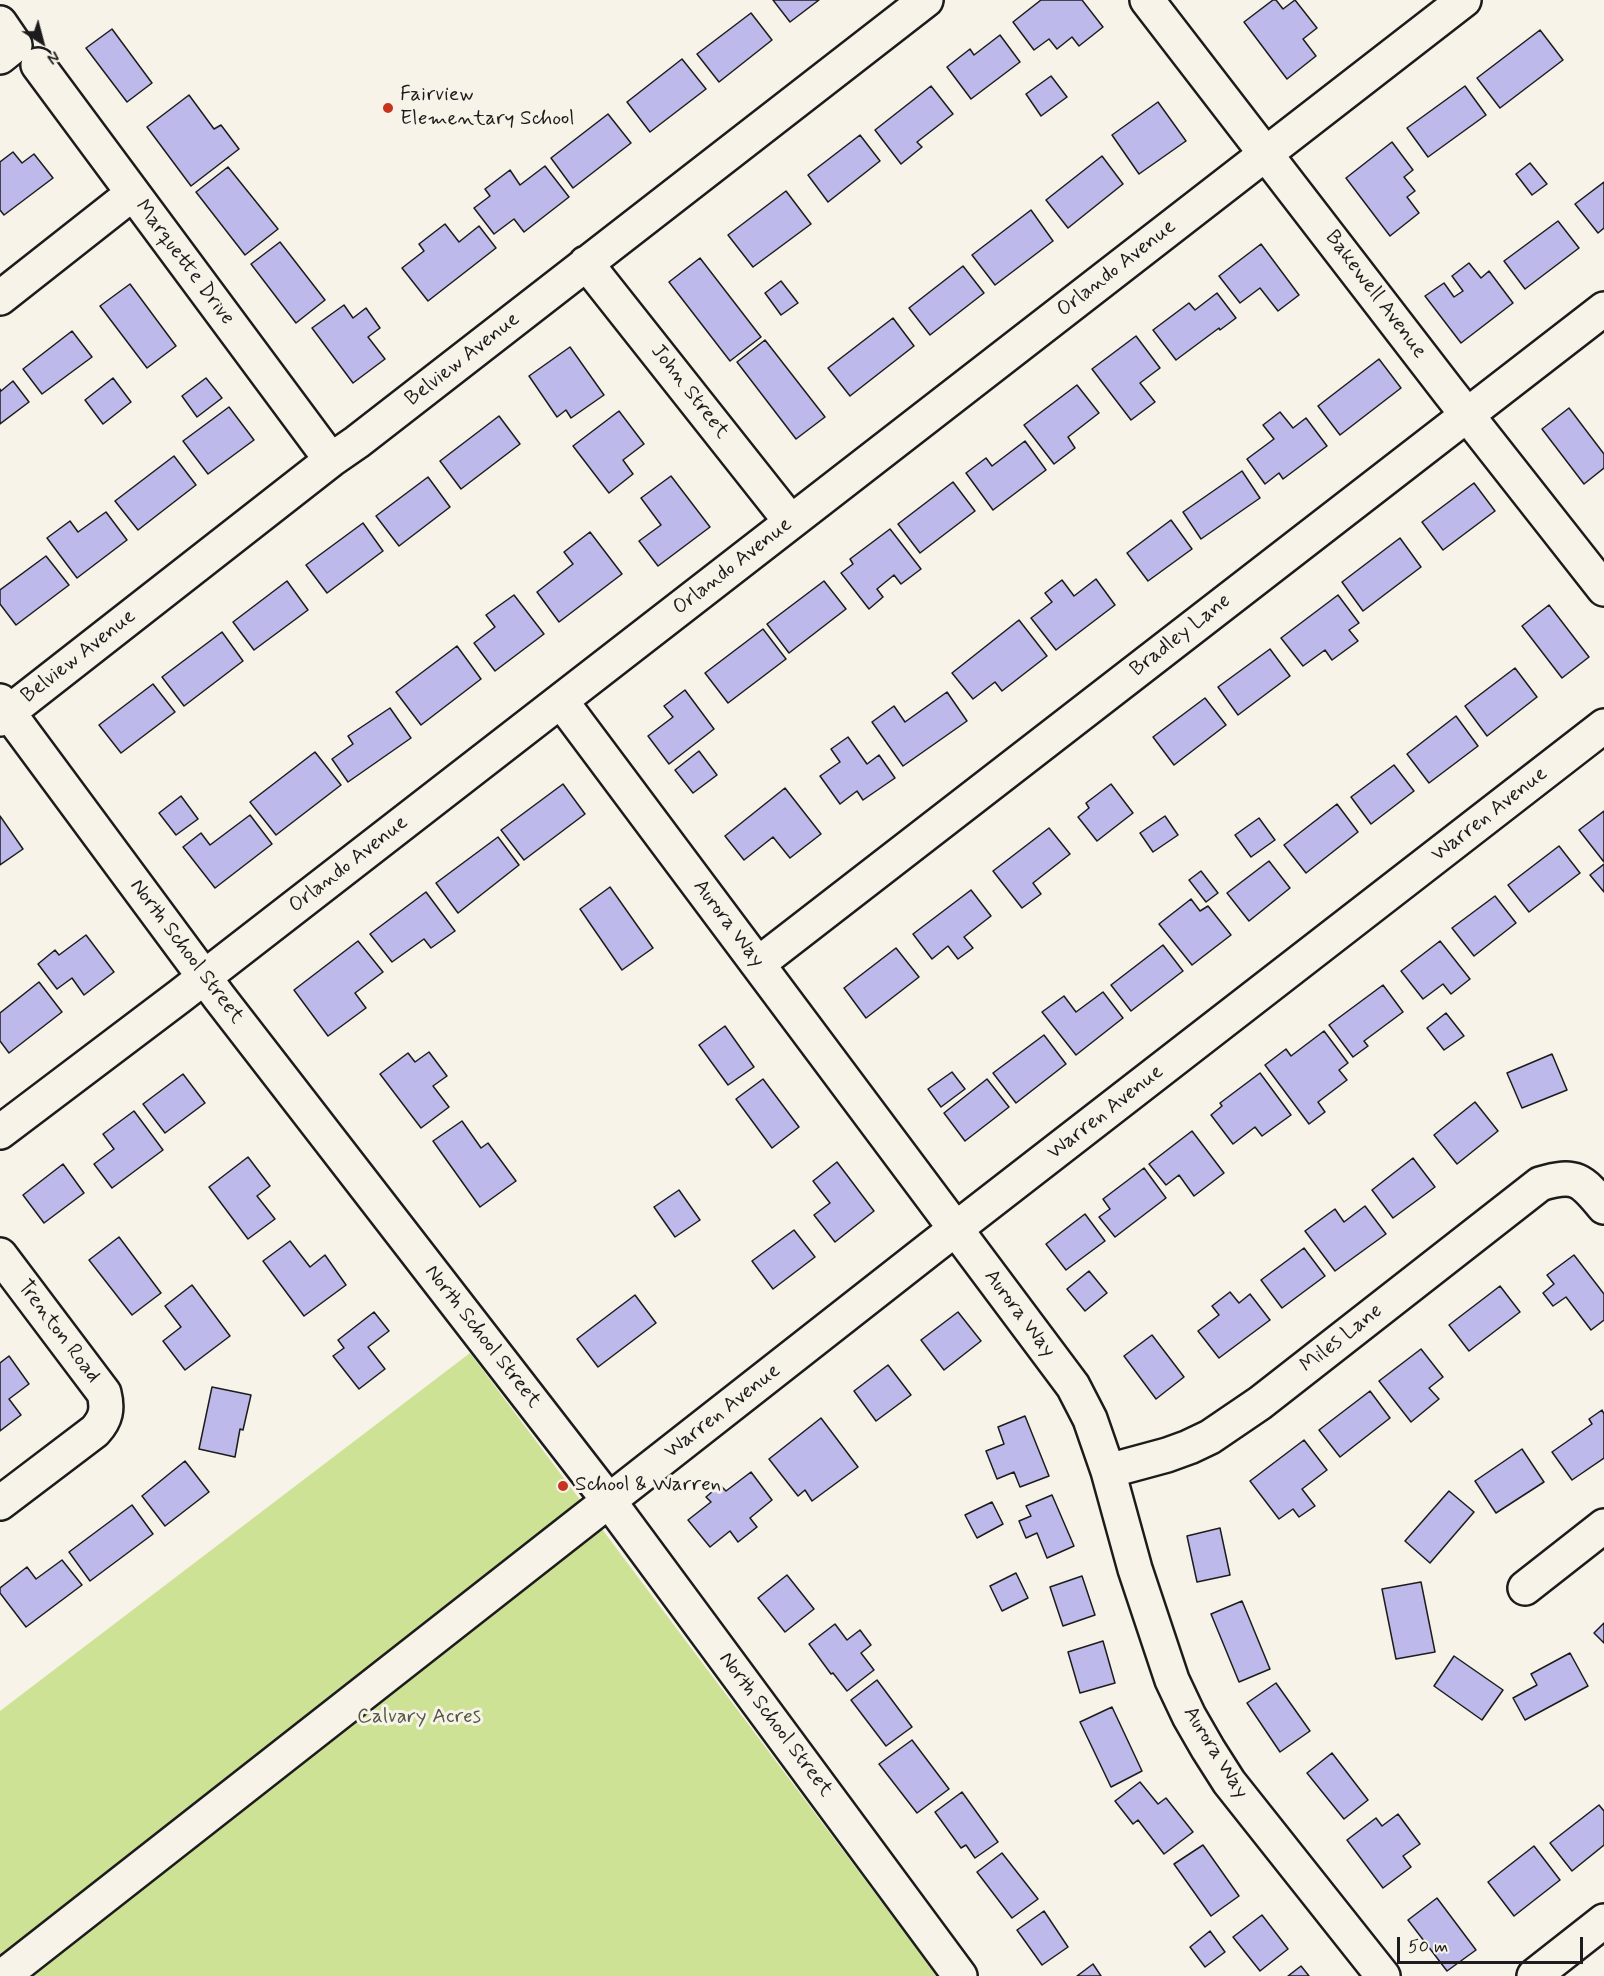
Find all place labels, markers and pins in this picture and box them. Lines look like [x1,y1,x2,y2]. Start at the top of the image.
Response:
place label: Fairview Elementary School [400,83,575,133]
marker: Fairview Elementary School [381,101,395,115]
place label: School & Warren [575,1473,721,1499]
marker: School & Warren [556,1479,570,1493]

